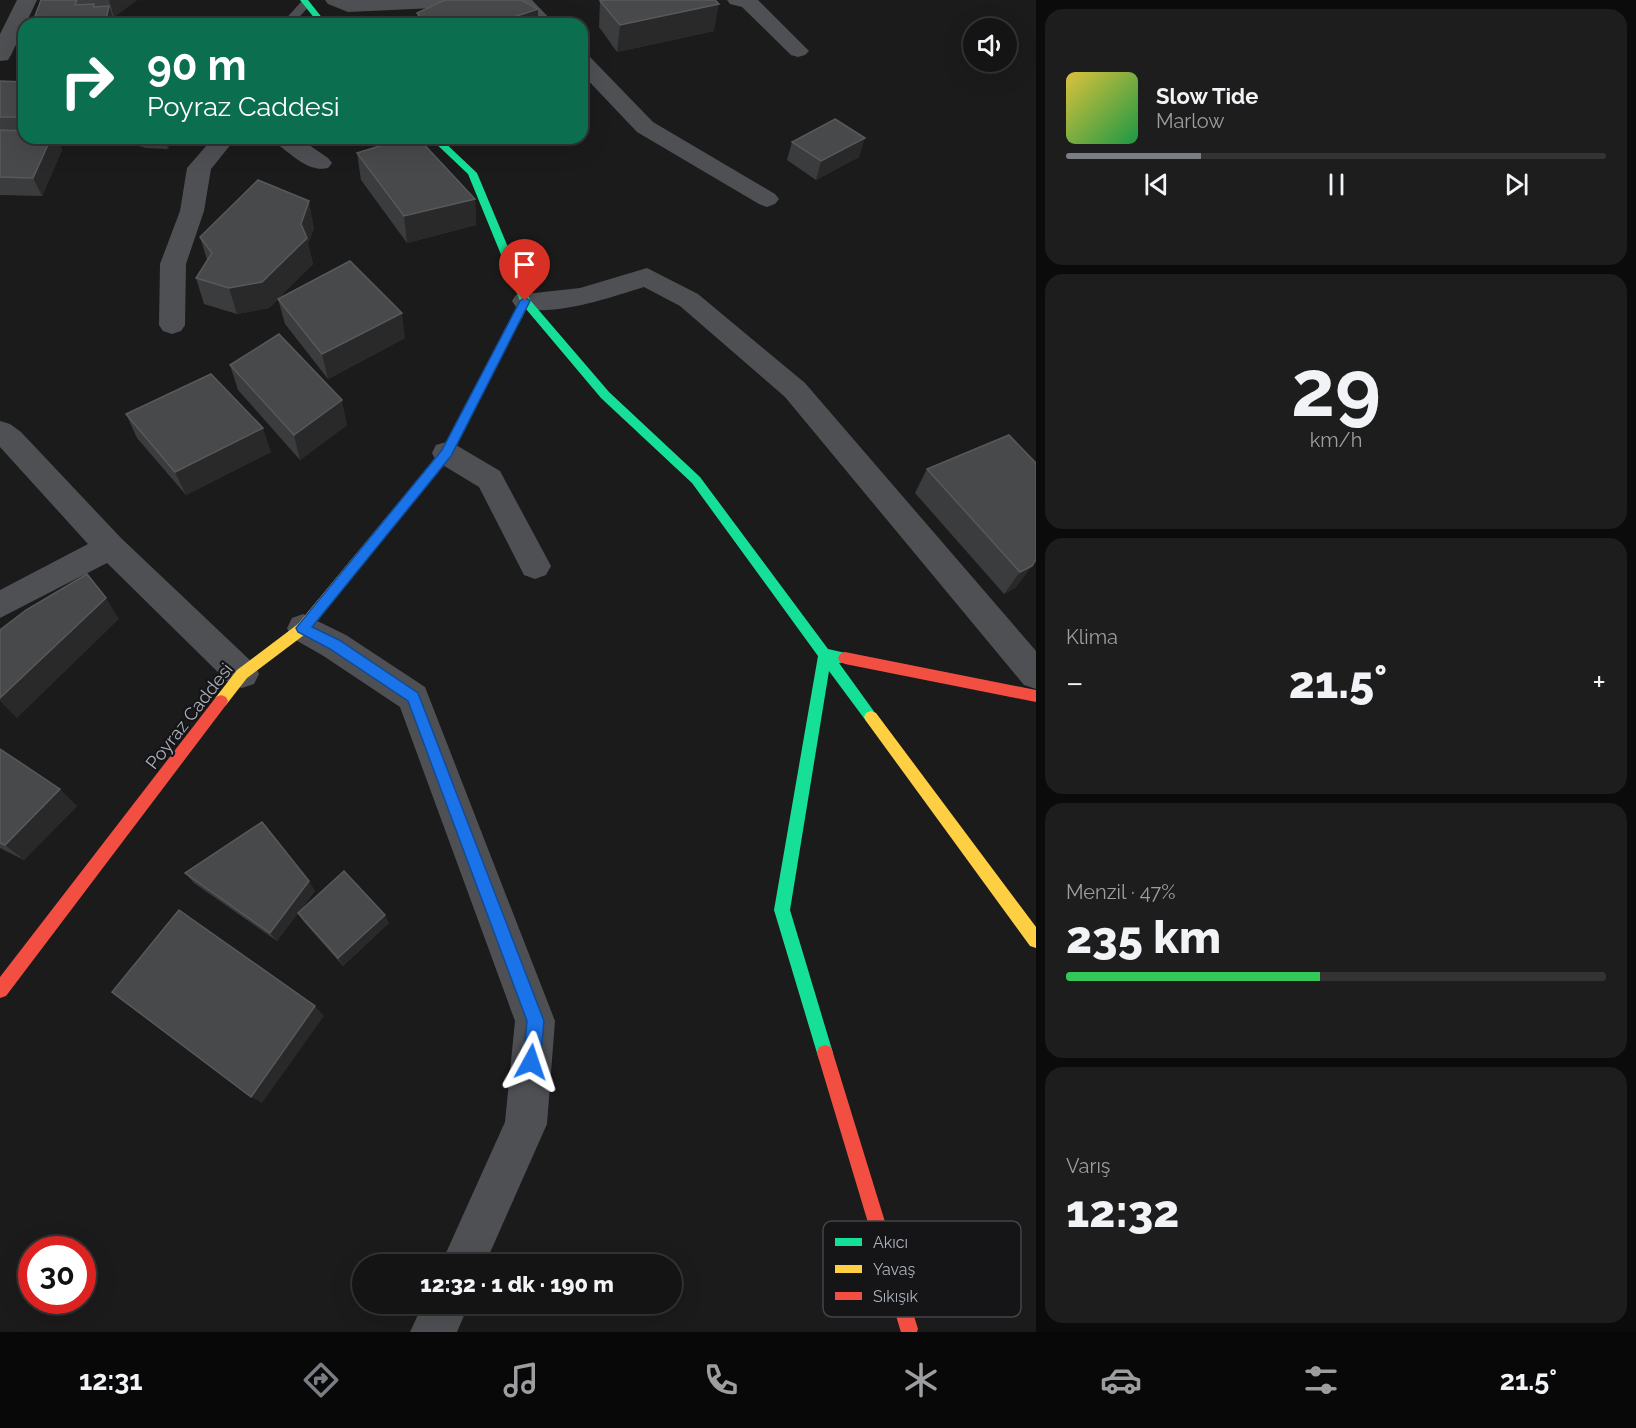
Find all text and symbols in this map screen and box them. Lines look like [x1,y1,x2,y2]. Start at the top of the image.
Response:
map controls [963,18,1017,72]
button: sound [963,18,1017,72]
text: 90 m [147,41,247,90]
icon: right [48,42,126,120]
text: Slow Tide [1156,83,1258,109]
text: Poyraz Caddesi [147,91,340,122]
text: Marlow [1156,109,1225,133]
icon: previous [1140,168,1173,201]
icon: pause [1320,168,1353,201]
icon: next [1500,168,1533,201]
pin [499,239,550,301]
icon: arrive [508,248,541,281]
text: 29 [1291,343,1381,434]
text: km/h [1310,428,1362,452]
text: Klima [1066,625,1118,649]
text: 21.5° [1289,656,1387,709]
street label: Poyraz Caddesi [141,659,237,773]
text: − [1066,663,1084,702]
text: + [1592,663,1606,702]
text: Menzil · 47% [1066,880,1176,904]
text: 235 km [1066,911,1221,964]
position arrow [499,1030,563,1094]
text: Varış [1066,1154,1110,1178]
text: 12:32 [1066,1185,1179,1238]
legend [823,1221,1021,1317]
text: Akıcı [873,1233,908,1252]
speed limit sign: 30 [18,1236,96,1314]
text: Yavaş [873,1260,915,1279]
text: 12:32 · 1 dk · 190 m [420,1271,614,1297]
text: Sıkışık [873,1287,918,1306]
icon: directions [300,1359,342,1401]
icon: music [500,1359,542,1401]
icon: phone [700,1359,742,1401]
icon: climate [900,1359,942,1401]
icon: car [1100,1359,1142,1401]
icon: filters [1300,1359,1342,1401]
text: 12:31 [79,1365,143,1396]
text: 21.5° [1500,1365,1557,1396]

